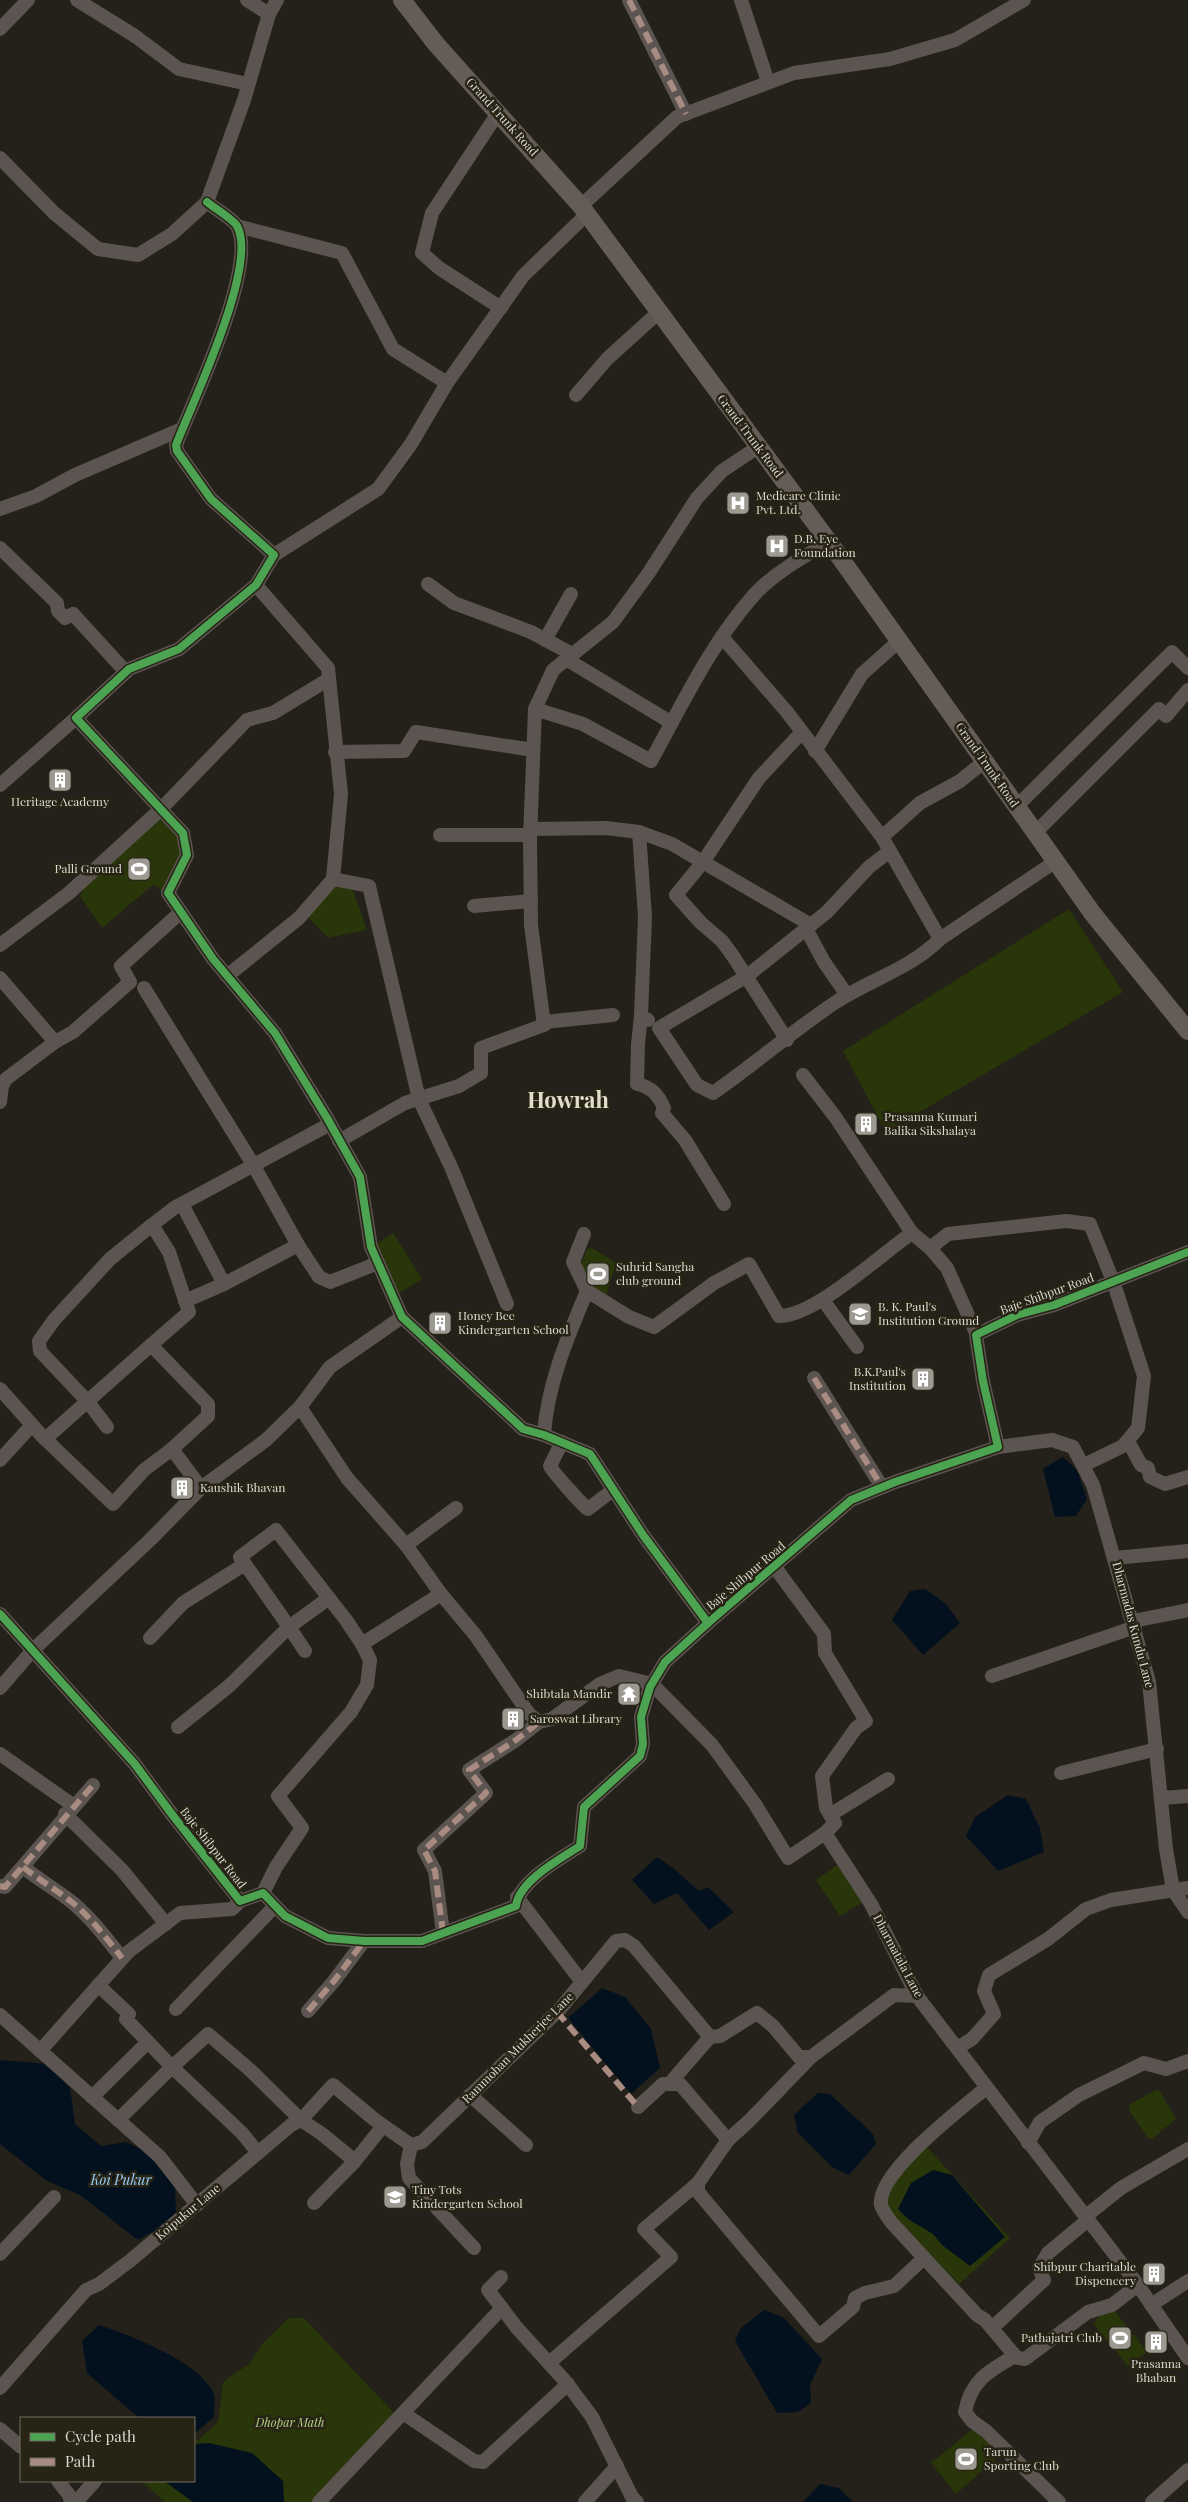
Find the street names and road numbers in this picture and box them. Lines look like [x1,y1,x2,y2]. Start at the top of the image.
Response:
street label: Grand Trunk Road [463,74,542,159]
street label: Grand Trunk Road [714,391,787,480]
street label: Grand Trunk Road [953,719,1023,810]
street label: Baje Shibpur Road [997,1269,1096,1317]
street label: Baje Shibpur Road [702,1537,788,1613]
street label: Dharmadas Kundu Lane [1109,1560,1159,1690]
street label: Baje Shibpur Road [177,1804,251,1891]
street label: Dharmatala Lane [870,1911,928,2000]
street label: Rammohan Mukherjee Lane [458,1988,576,2106]
street label: Koipukur Lane [152,2179,223,2243]

